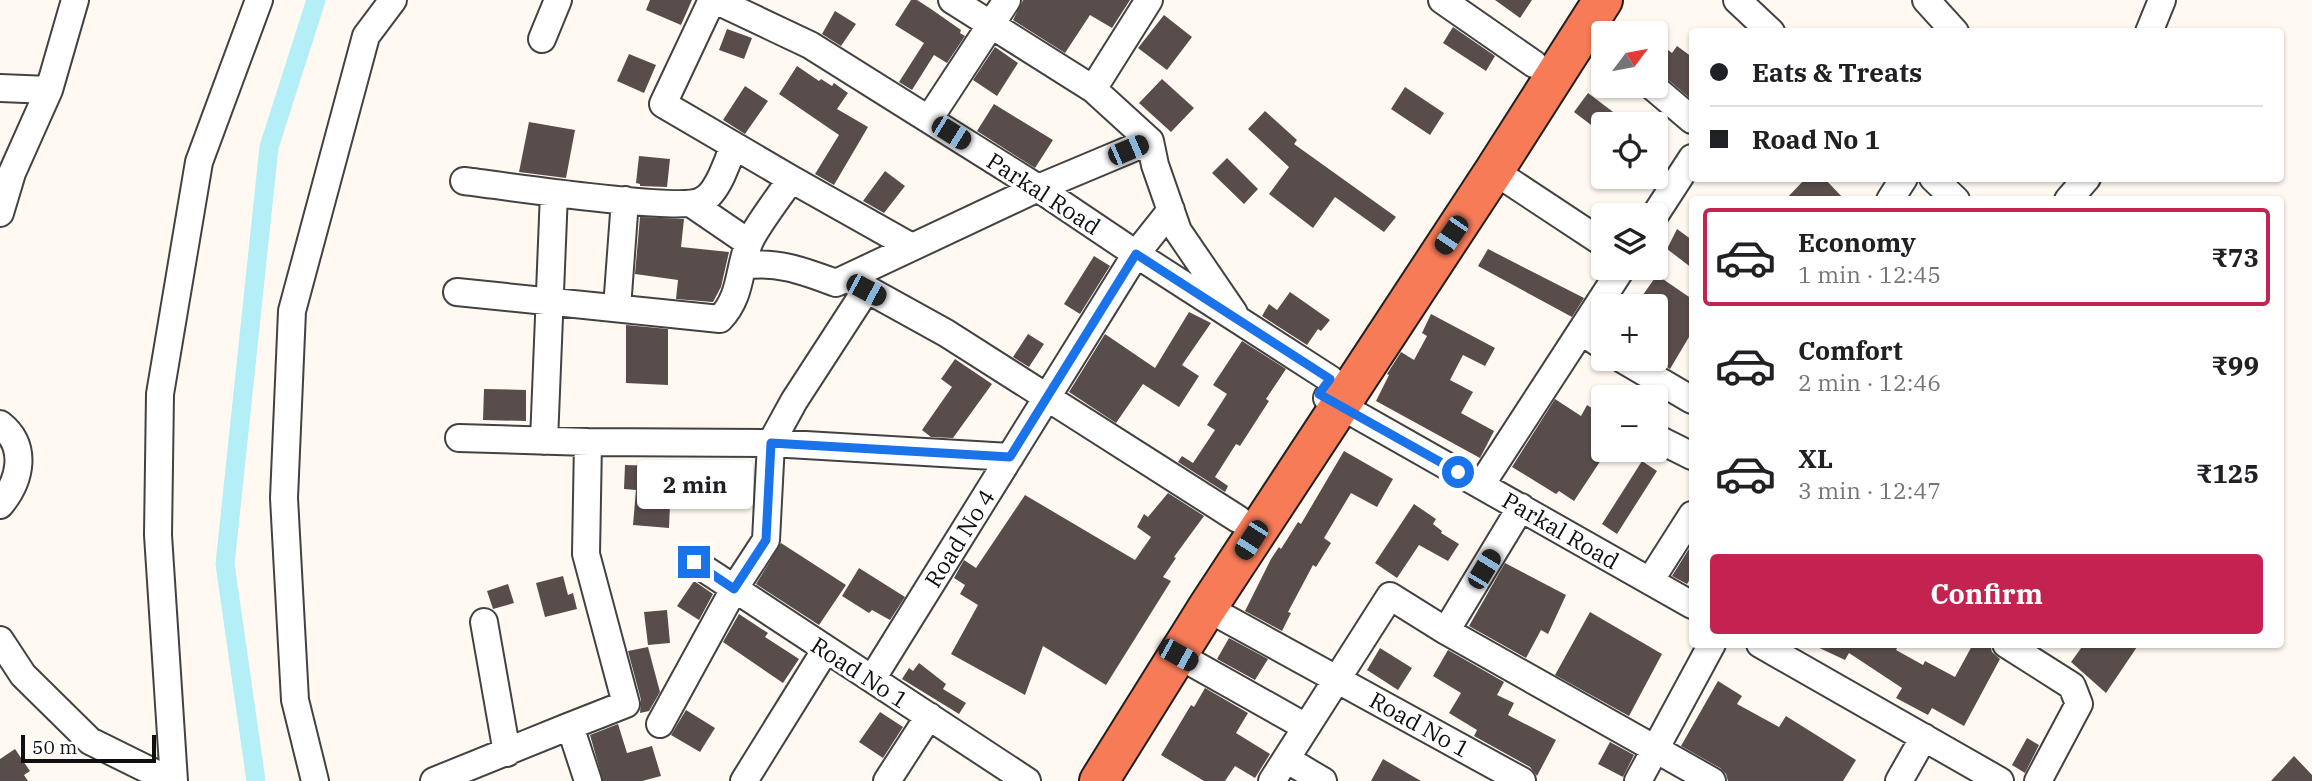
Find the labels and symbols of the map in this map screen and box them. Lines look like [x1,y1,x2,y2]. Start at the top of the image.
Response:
north arrow [1591,21,1668,98]
car [928,113,975,153]
car [1105,132,1152,168]
street label: Parkal Road [981,145,1107,241]
car [1431,212,1472,258]
car [843,271,890,309]
route start [1442,456,1474,488]
callout: 2 min [636,461,752,510]
street label: Road No 4 [917,483,1001,593]
street label: Parkal Road [1497,485,1625,575]
car [1231,517,1272,563]
route end [678,546,710,578]
car [1465,546,1504,592]
street label: Road No 1 [806,629,914,715]
car [1155,636,1202,674]
street label: Road No 1 [1365,684,1475,764]
scale bar [21,732,156,764]

